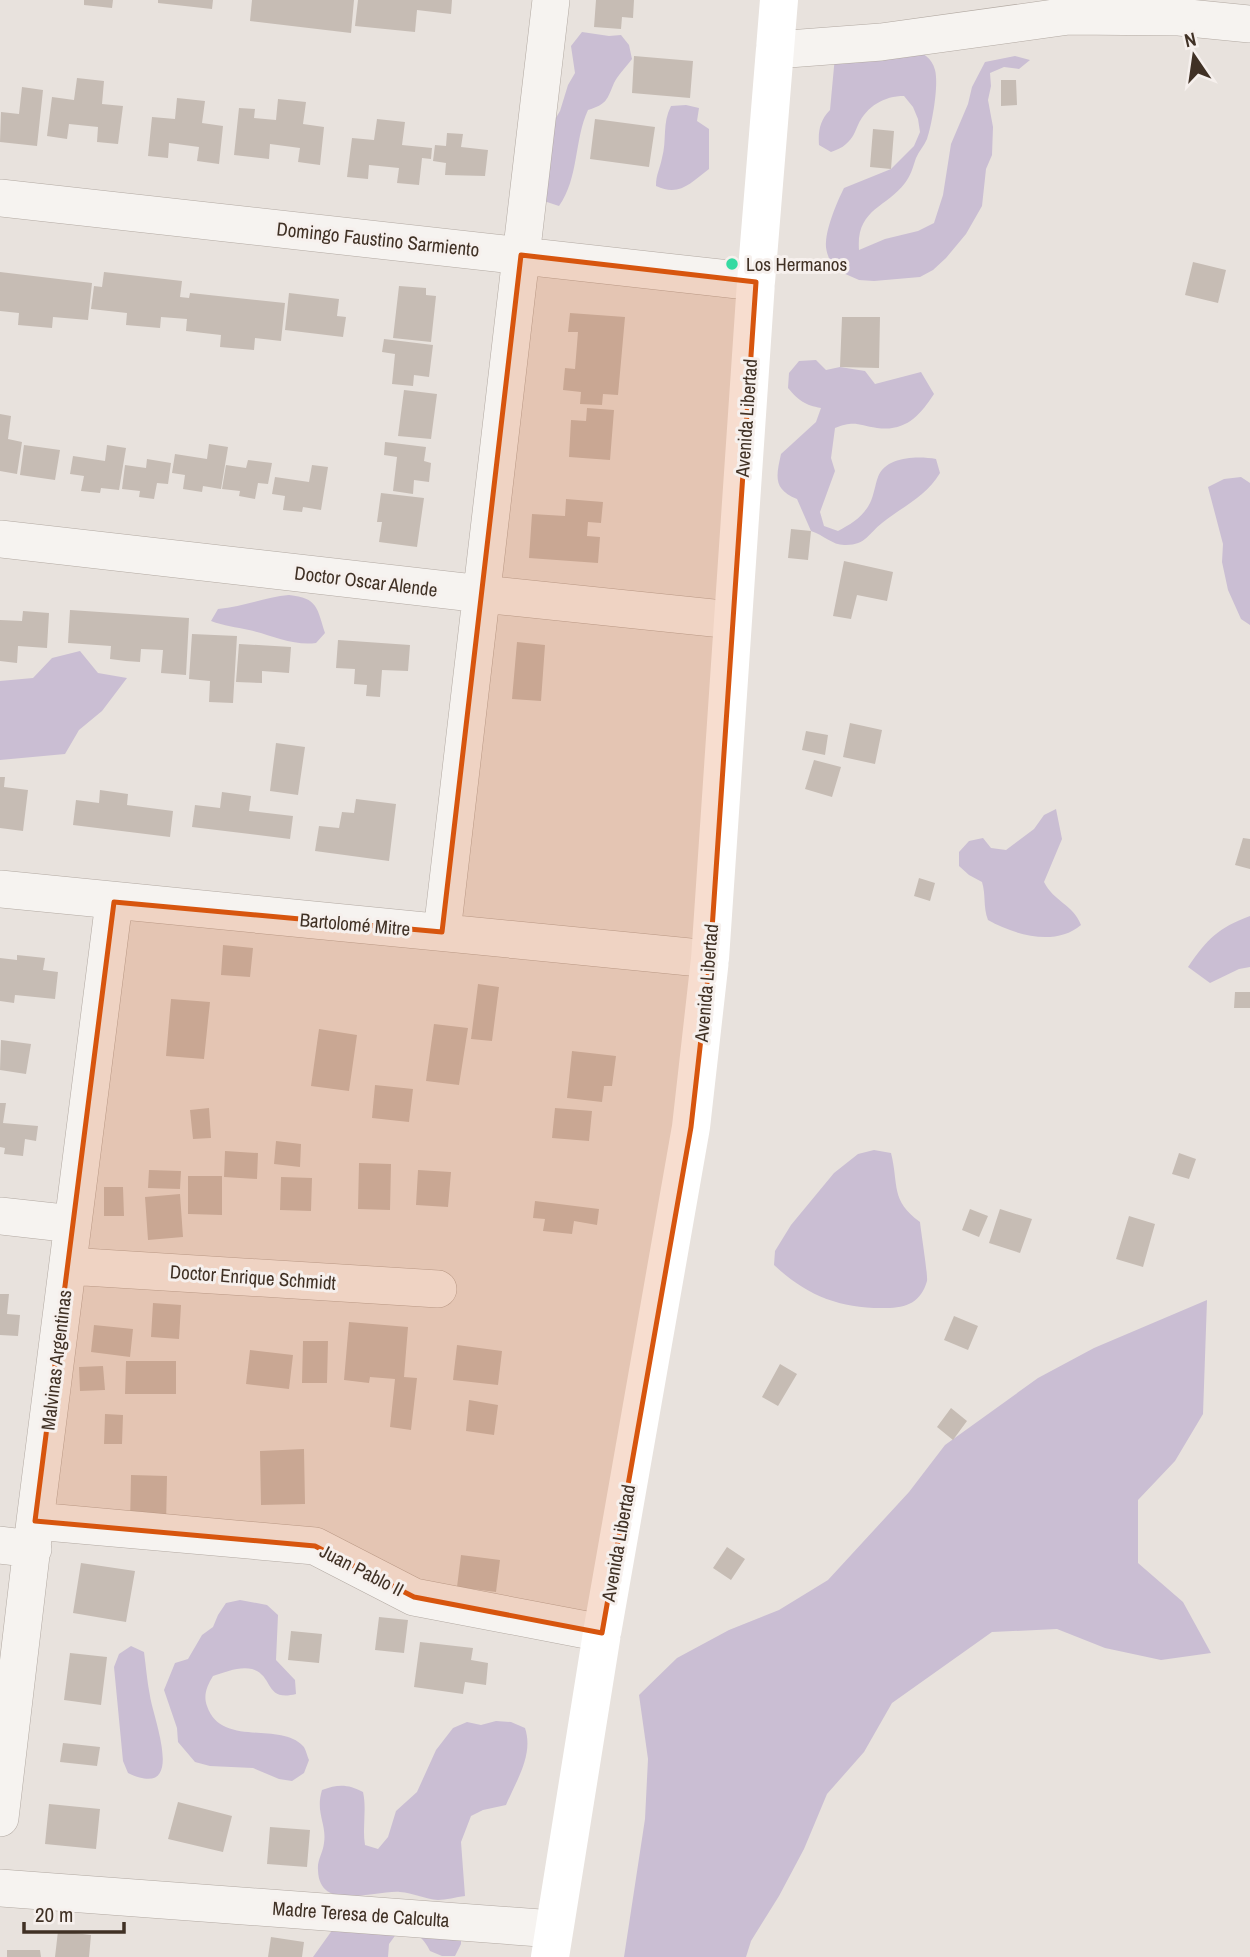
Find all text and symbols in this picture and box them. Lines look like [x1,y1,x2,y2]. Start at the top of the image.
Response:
north arrow [1159,21,1229,91]
text: N [1182,26,1199,53]
street label: Domingo Faustino Sarmiento [275,215,481,263]
place label: Los Hermanos [746,251,848,277]
marker: Los Hermanos [724,256,740,272]
street label: Avenida Libertad [729,358,763,479]
street label: Doctor Oscar Alende [293,559,439,603]
street label: Bartolomé Mitre [299,906,411,942]
street label: Avenida Libertad [688,923,724,1044]
street label: Doctor Enrique Schmidt [169,1258,337,1296]
street label: Malvinas Argentinas [34,1288,78,1432]
street label: Avenida Libertad [595,1482,641,1605]
street label: Juan Pablo II [316,1538,408,1602]
scale bar [24,1890,124,1934]
street label: Madre Teresa de Calculta [272,1895,451,1933]
text: 20 m [35,1900,73,1929]

